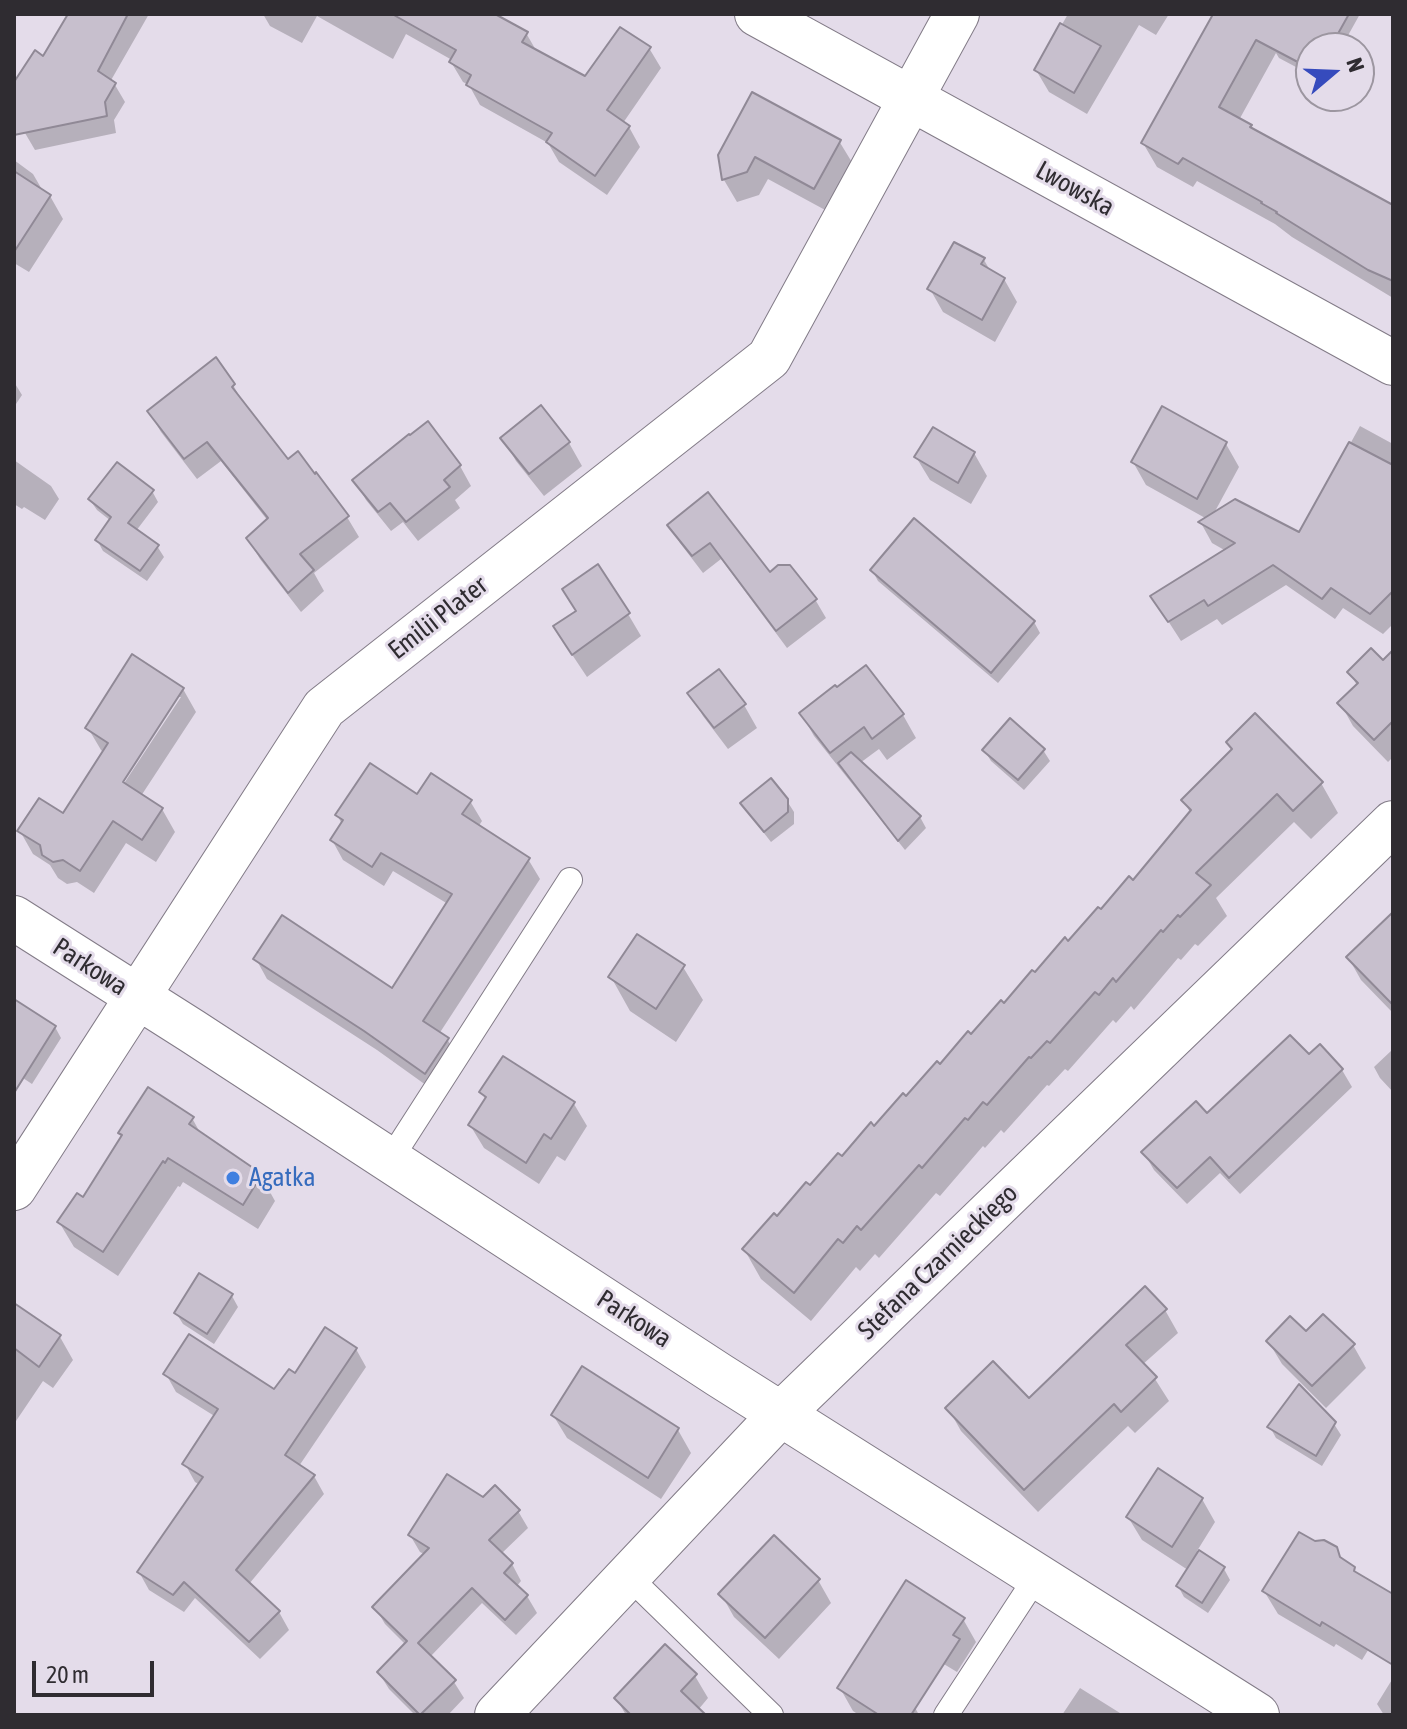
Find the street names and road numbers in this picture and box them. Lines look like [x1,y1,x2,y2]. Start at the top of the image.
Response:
street label: Lwowska [1030,155,1120,223]
street label: Emilii Plater [382,570,494,666]
street label: Parkowa [47,932,133,1002]
street label: Stefana Czarnieckiego [852,1178,1024,1346]
street label: Parkowa [591,1284,677,1354]

